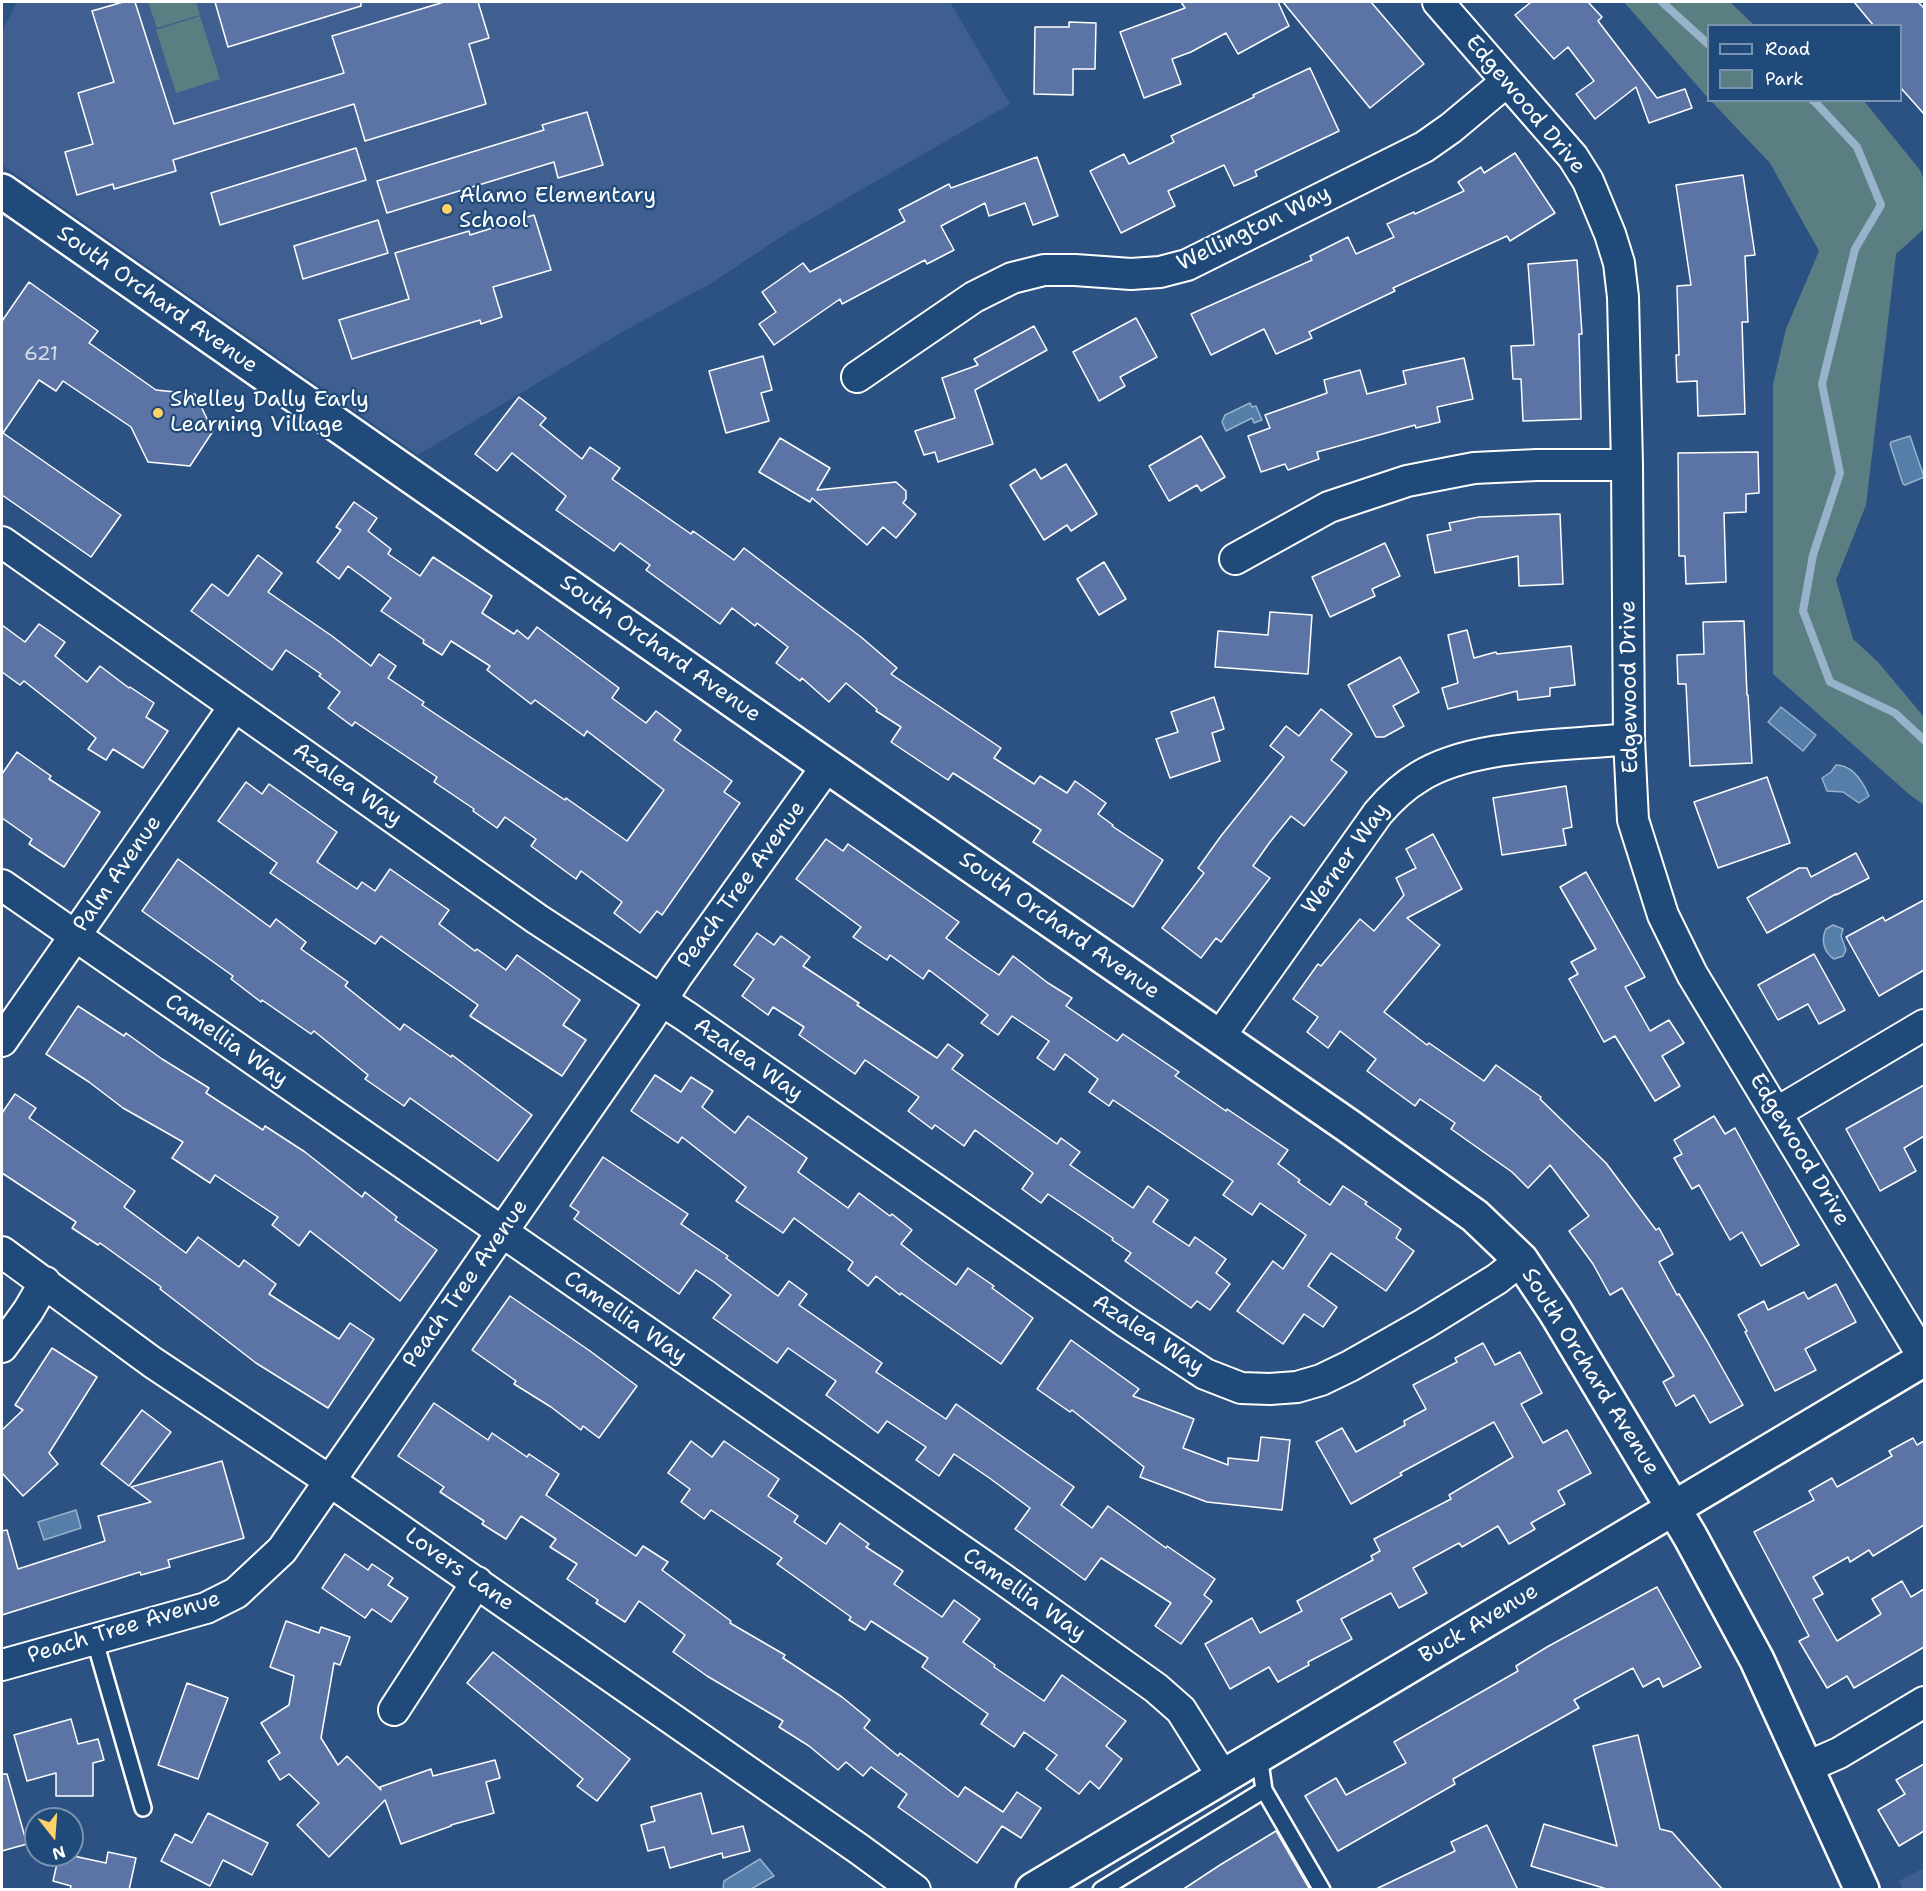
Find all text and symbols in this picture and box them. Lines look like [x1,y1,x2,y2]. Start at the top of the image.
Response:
legend [1707,24,1902,102]
street label: Edgewood Drive [1459,30,1591,180]
text: Road [1765,37,1810,61]
text: Park [1765,67,1804,91]
street label: Wellington Way [1173,180,1335,278]
place label: Alamo Elementary School [459,183,656,234]
marker: Alamo Elementary School [440,202,454,216]
street label: South Orchard Avenue [51,221,263,379]
house number: 621 [24,343,58,367]
place label: Shelley Dally Early Learning Village [170,387,369,439]
marker: Shelley Dally Early Learning Village [151,406,165,420]
street label: South Orchard Avenue [554,570,766,728]
street label: Edgewood Drive [1615,600,1645,774]
street label: Azalea Way [287,738,407,832]
street label: Peach Tree Avenue [672,796,812,974]
street label: Werner Way [1297,798,1395,920]
street label: Palm Avenue [68,811,168,937]
street label: South Orchard Avenue [953,847,1165,1005]
street label: Camellia Way [159,989,293,1093]
street label: Azalea Way [688,1013,808,1107]
street label: Edgewood Drive [1743,1069,1855,1231]
street label: Peach Tree Avenue [398,1194,534,1374]
street label: South Orchard Avenue [1515,1264,1665,1480]
street label: Camellia Way [558,1266,692,1370]
street label: Azalea Way [1087,1289,1209,1381]
street label: Lovers Lane [399,1523,519,1617]
street label: Camellia Way [957,1543,1091,1647]
street label: Buck Avenue [1415,1578,1543,1670]
street label: Peach Tree Avenue [24,1586,224,1670]
north arrow [24,1807,84,1867]
text: N [50,1841,68,1865]

